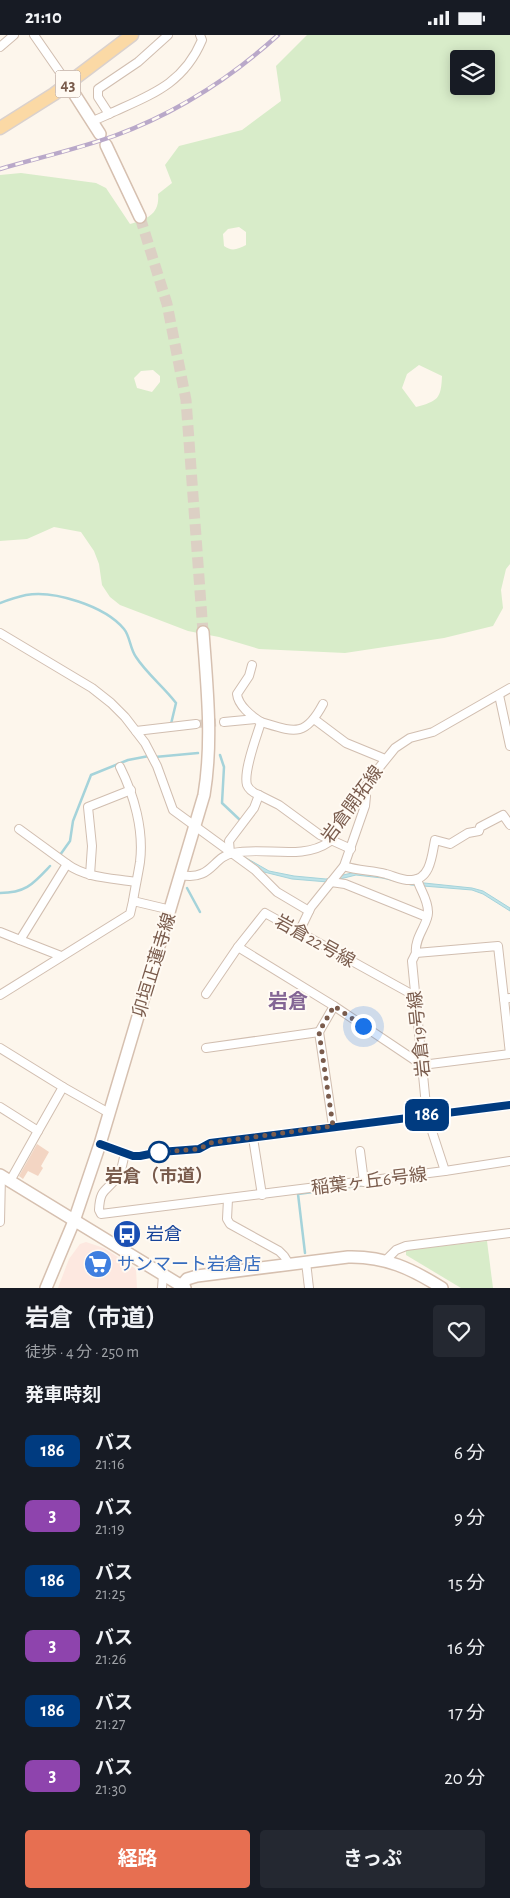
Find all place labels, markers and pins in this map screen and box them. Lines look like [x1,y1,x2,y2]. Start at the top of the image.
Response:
marker: 岩倉（市道） [148,1141,170,1163]
place label: 岩倉（市道） [105,1166,213,1186]
bus stop icon: 岩倉 [112,1219,142,1249]
place label: 岩倉 [146,1225,182,1244]
supermarket icon: サンマート岩倉店 [83,1249,113,1279]
place label: サンマート岩倉店 [117,1255,261,1274]

